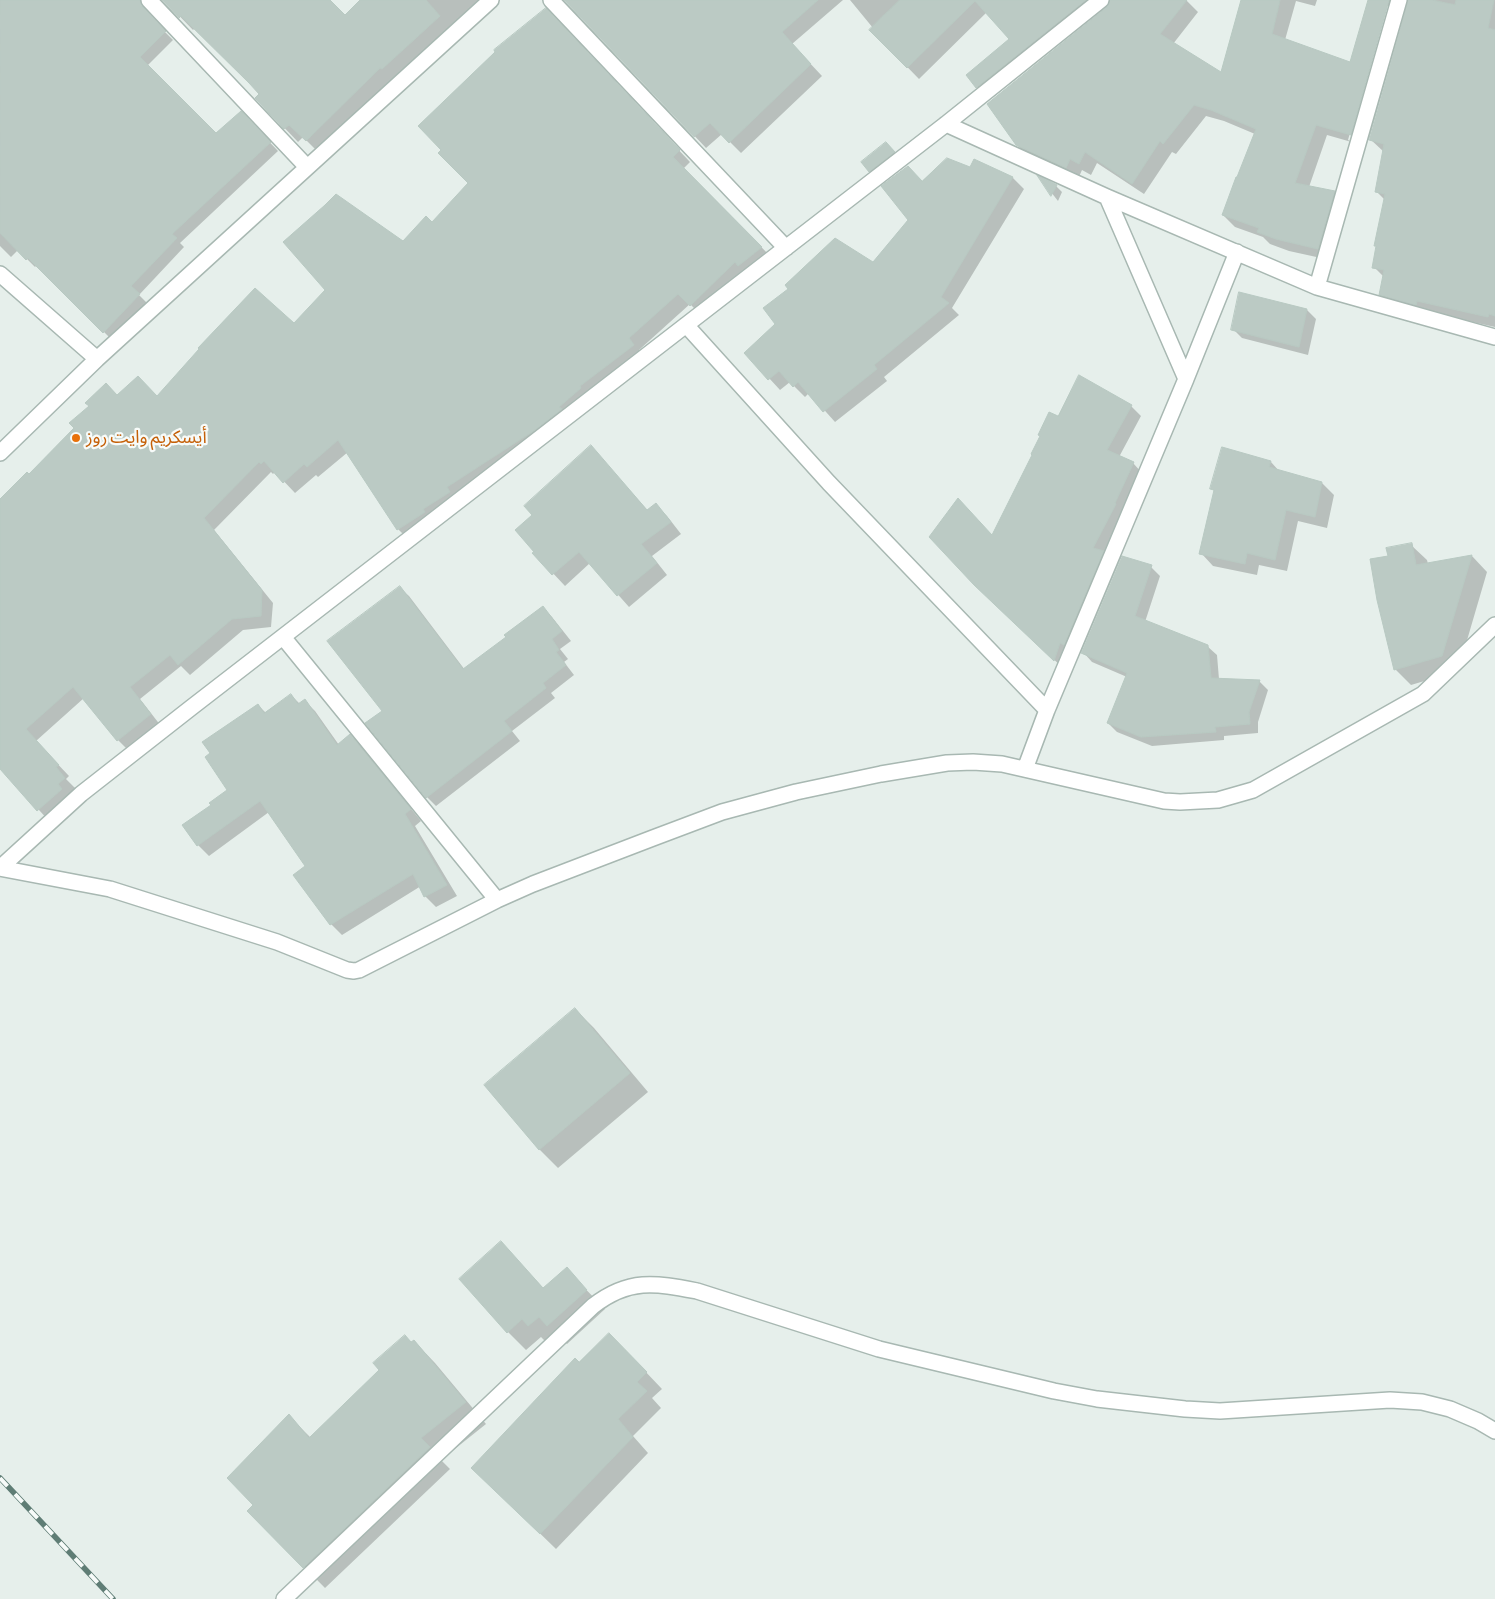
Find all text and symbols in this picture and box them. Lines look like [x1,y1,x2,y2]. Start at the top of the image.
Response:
place label: أيسكريم وايت روز [86,427,207,449]
marker: أيسكريم وايت روز [70,432,82,444]

